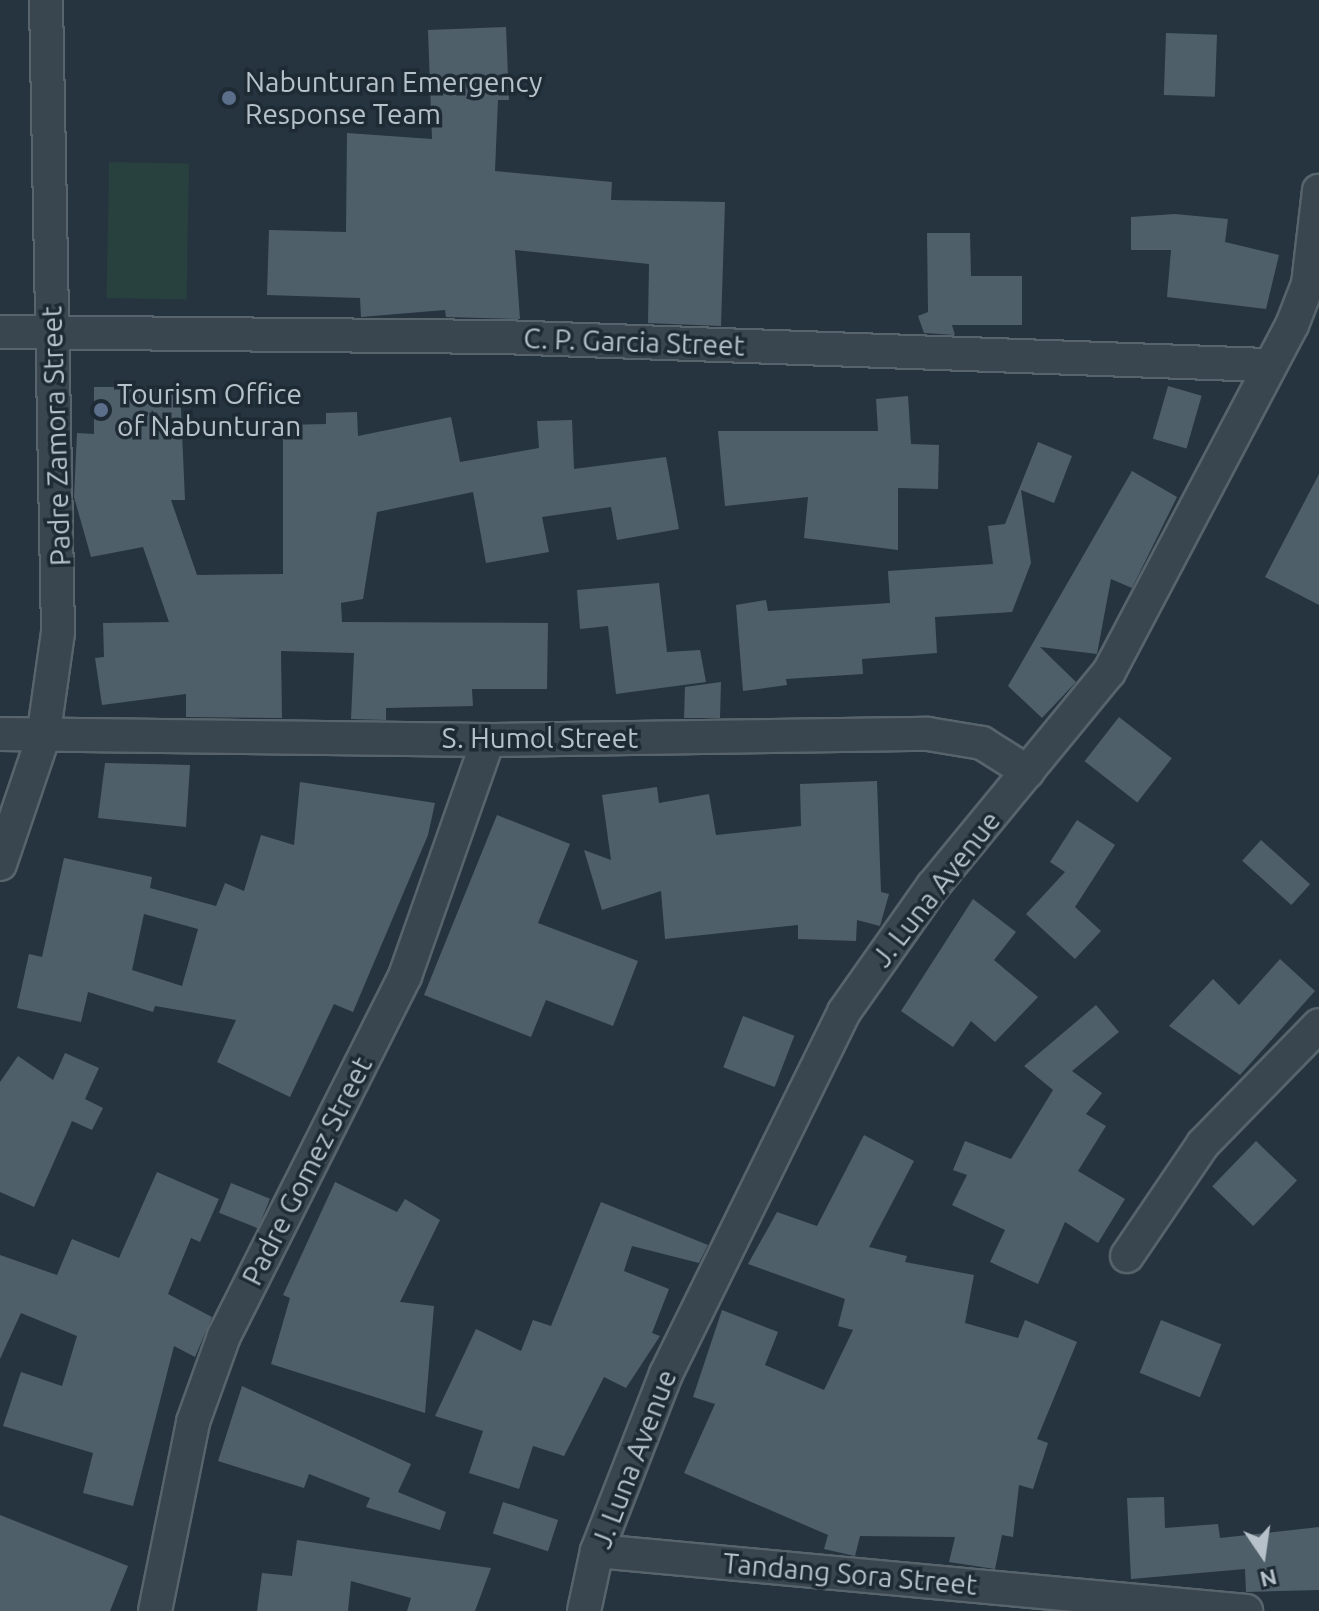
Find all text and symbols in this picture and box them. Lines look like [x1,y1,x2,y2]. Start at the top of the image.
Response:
place label: Nabunturan Emergency Response Team [245,65,542,131]
marker: Nabunturan Emergency Response Team [220,89,238,107]
street label: Padre Zamora Street [35,305,77,567]
street label: C. P. Garcia Street [523,321,745,363]
place label: Tourism Office of Nabunturan [117,377,302,443]
marker: Tourism Office of Nabunturan [92,401,110,419]
street label: S. Humol Street [442,721,638,755]
street label: J. Luna Avenue [865,804,1007,974]
street label: Padre Gomez Street [235,1051,379,1291]
street label: J. Luna Avenue [585,1365,683,1553]
north arrow [1223,1515,1303,1595]
street label: Tandang Sora Street [722,1546,978,1602]
text: N [1258,1565,1279,1593]

